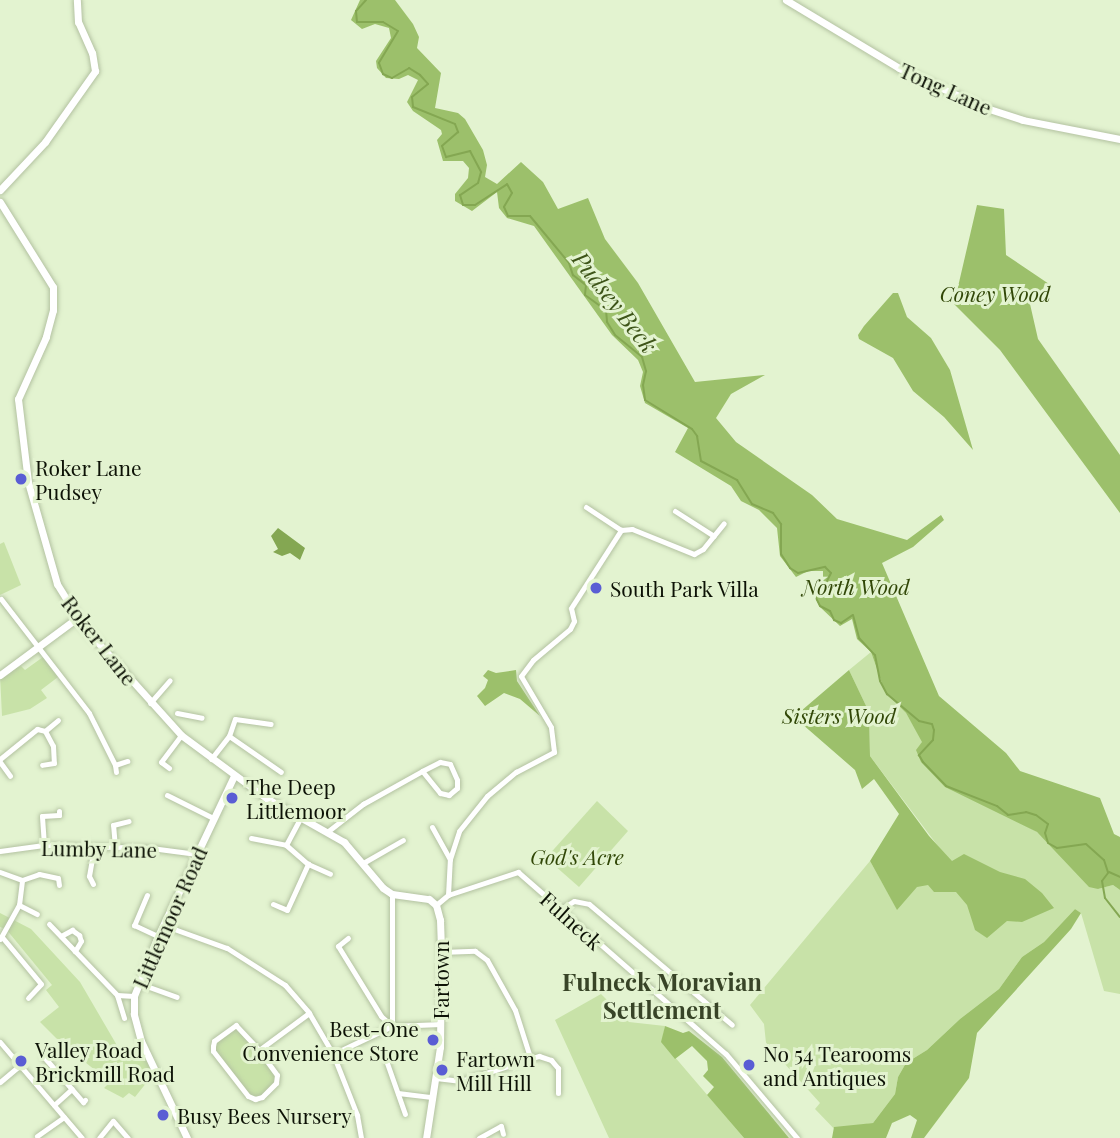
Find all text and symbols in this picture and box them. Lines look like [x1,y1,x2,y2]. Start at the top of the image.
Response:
street label: Tong Lane [896,57,996,119]
water label: Pudsey Beck [567,246,663,358]
park label: Coney Wood [940,280,1050,306]
place label: Roker Lane Pudsey [35,454,142,504]
marker: Roker Lane Pudsey [13,471,29,487]
park label: North Wood [802,573,910,599]
place label: South Park Villa [610,575,760,601]
marker: South Park Villa [588,580,604,596]
street label: Roker Lane [57,590,143,690]
park label: Sisters Wood [782,702,896,728]
place label: The Deep Littlemoor [246,773,346,823]
marker: The Deep Littlemoor [224,790,240,806]
street label: Lumby Lane [40,834,158,862]
street label: Littlemoor Road [126,842,212,992]
park label: God's Acre [530,843,624,869]
street label: Fulneck [536,886,608,954]
street label: Fartown [427,941,453,1019]
district label: Fulneck Moravian Settlement [562,968,762,1024]
place label: Best-One Convenience Store [242,1015,419,1065]
marker: Best-One Convenience Store [425,1032,441,1048]
place label: Valley Road Brickmill Road [35,1036,175,1086]
place label: No 54 Tearooms and Antiques [763,1040,912,1090]
place label: Fartown Mill Hill [456,1045,535,1095]
marker: Valley Road Brickmill Road [13,1053,29,1069]
marker: No 54 Tearooms and Antiques [741,1057,757,1073]
marker: Fartown Mill Hill [434,1062,450,1078]
place label: Busy Bees Nursery [177,1102,352,1128]
marker: Busy Bees Nursery [155,1107,171,1123]

